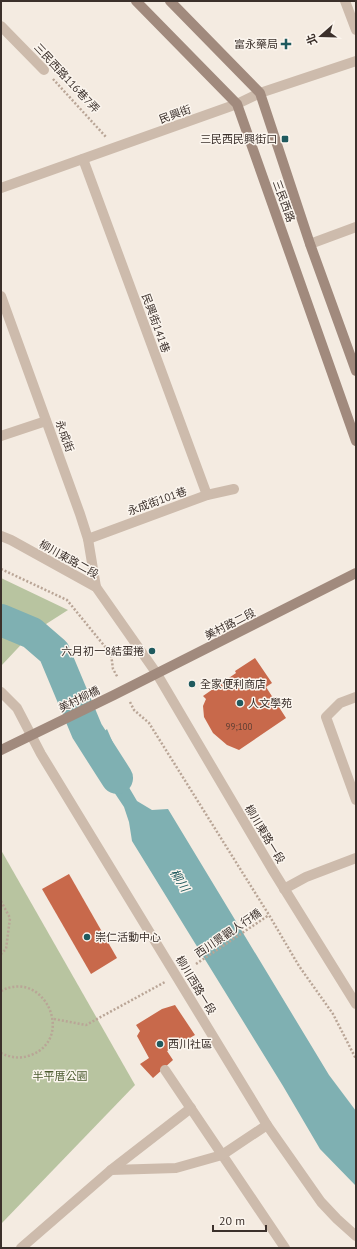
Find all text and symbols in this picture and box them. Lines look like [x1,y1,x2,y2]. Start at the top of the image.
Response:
north arrow [301,16,341,56]
text: 北 [303,32,320,47]
place label: 富永藥局 [234,37,278,51]
marker: 富永藥局 [281,39,291,49]
street label: 三民西路116巷7弄 [31,40,103,116]
street label: 民興街 [157,102,193,126]
place label: 三民西民興街口 [200,132,277,146]
marker: 三民西民興街口 [280,134,290,144]
street label: 三民西路 [270,178,298,224]
street label: 民興街141巷 [139,291,173,355]
street label: 永成街 [53,418,77,454]
street label: 永成街101巷 [125,484,189,518]
street label: 柳川東路二段 [37,537,101,581]
street label: 美村路二段 [202,605,258,643]
place label: 六月初一8結蛋捲 [61,644,144,658]
marker: 六月初一8結蛋捲 [147,646,157,656]
place label: 全家便利商店 [200,677,266,691]
marker: 全家便利商店 [187,679,197,689]
street label: 美村柳橋 [56,683,102,715]
place label: 人文學苑 [248,696,292,710]
marker: 人文學苑 [235,698,245,708]
house number: 99;100 [226,721,253,732]
street label: 柳川東路一段 [242,802,288,866]
water label: 柳川 [167,866,194,896]
street label: 西川景觀人行橋 [192,906,264,960]
place label: 崇仁活動中心 [95,930,161,944]
marker: 崇仁活動中心 [82,932,92,942]
street label: 柳川西路一段 [173,953,219,1017]
place label: 西川社區 [168,1037,212,1051]
marker: 西川社區 [155,1039,165,1049]
park label: 半平厝公園 [33,1069,88,1083]
scale bar [213,1207,266,1233]
text: 20 m [219,1213,245,1228]

